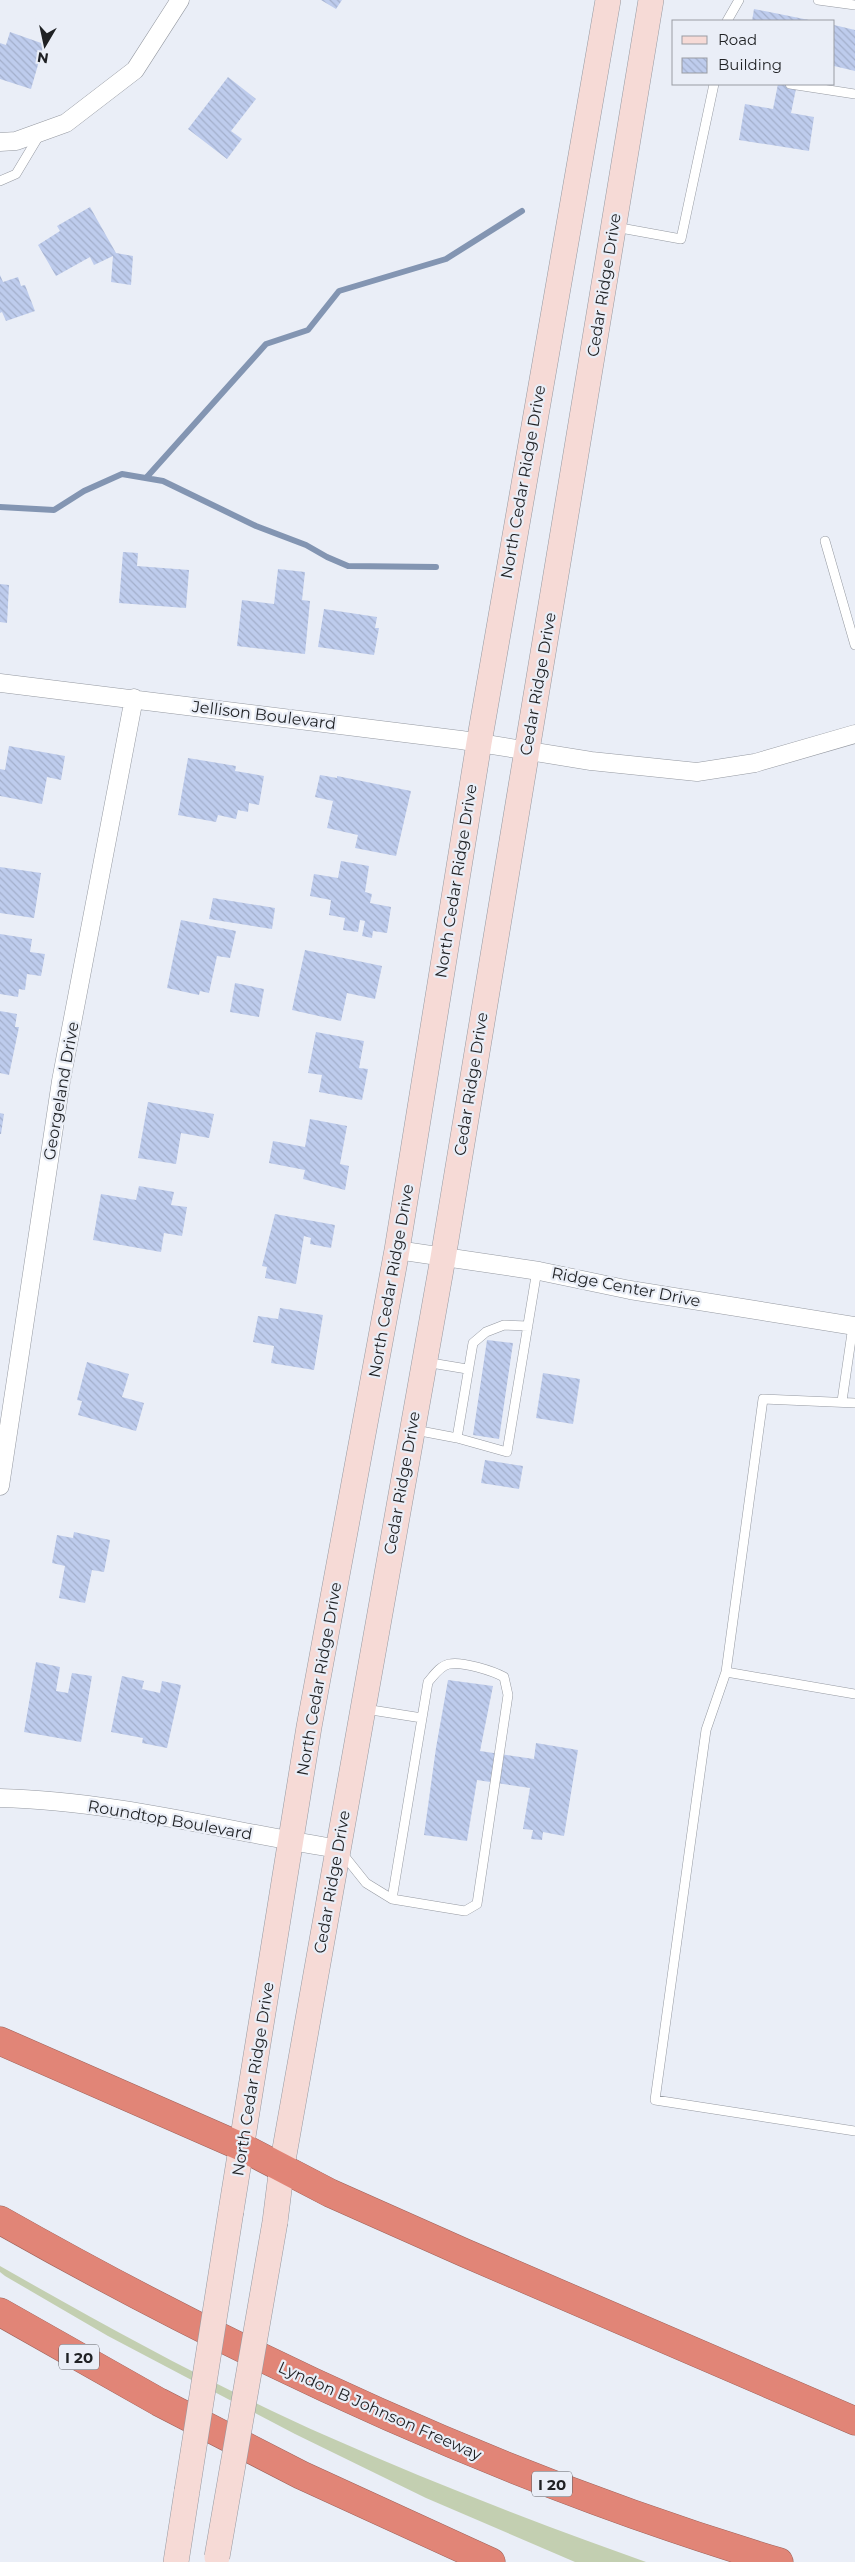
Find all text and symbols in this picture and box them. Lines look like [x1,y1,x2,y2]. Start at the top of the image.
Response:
north arrow [20,20,70,70]
legend [672,20,835,85]
text: Road [718,30,757,49]
text: N [36,48,50,68]
text: Building [718,55,782,74]
street label: Cedar Ridge Drive [583,212,625,358]
street label: North Cedar Ridge Drive [497,384,549,580]
street label: Cedar Ridge Drive [516,611,560,757]
street label: Jellison Boulevard [190,697,337,733]
street label: North Cedar Ridge Drive [431,783,481,979]
street label: Cedar Ridge Drive [450,1011,492,1157]
street label: Georgeland Drive [39,1020,83,1162]
street label: North Cedar Ridge Drive [365,1183,417,1379]
street label: Ridge Center Drive [550,1263,702,1311]
street label: Cedar Ridge Drive [380,1410,424,1556]
street label: North Cedar Ridge Drive [293,1581,345,1777]
street label: Roundtop Boulevard [86,1796,254,1844]
street label: Cedar Ridge Drive [310,1809,354,1955]
street label: North Cedar Ridge Drive [228,1981,278,2177]
road number: I 20 [59,2344,99,2370]
street label: Lyndon B Johnson Freeway [275,2357,485,2465]
road number: I 20 [532,2472,572,2496]

